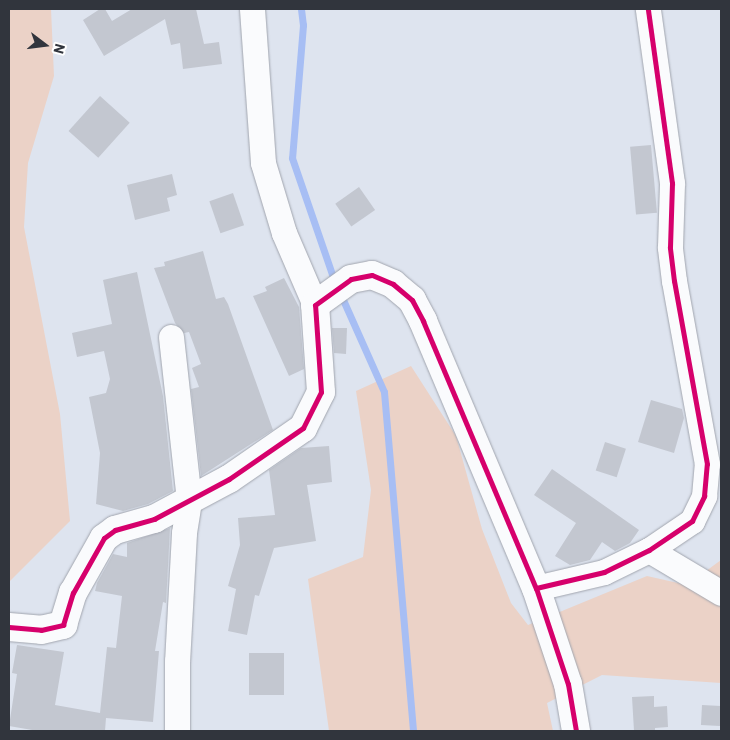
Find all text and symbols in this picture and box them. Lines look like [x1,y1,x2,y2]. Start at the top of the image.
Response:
north arrow [20,20,70,70]
text: N [51,42,69,56]

